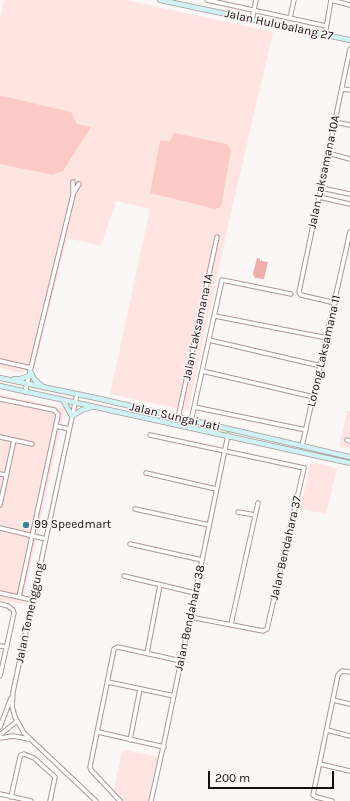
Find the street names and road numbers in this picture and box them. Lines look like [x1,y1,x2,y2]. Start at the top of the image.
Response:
street label: Jalan Hulubalang 27 [223,6,335,44]
street label: Jalan Laksamana 10A [305,114,343,230]
street label: Jalan Laksamana 1A [180,272,216,382]
street label: Lorong Laksamana 11 [304,294,344,408]
street label: Jalan Sungai Jati [128,400,222,434]
street label: Jalan Bendahara 37 [267,495,305,601]
street label: Jalan Temenggung [12,562,48,664]
street label: Jalan Bendahara 38 [172,564,208,672]

